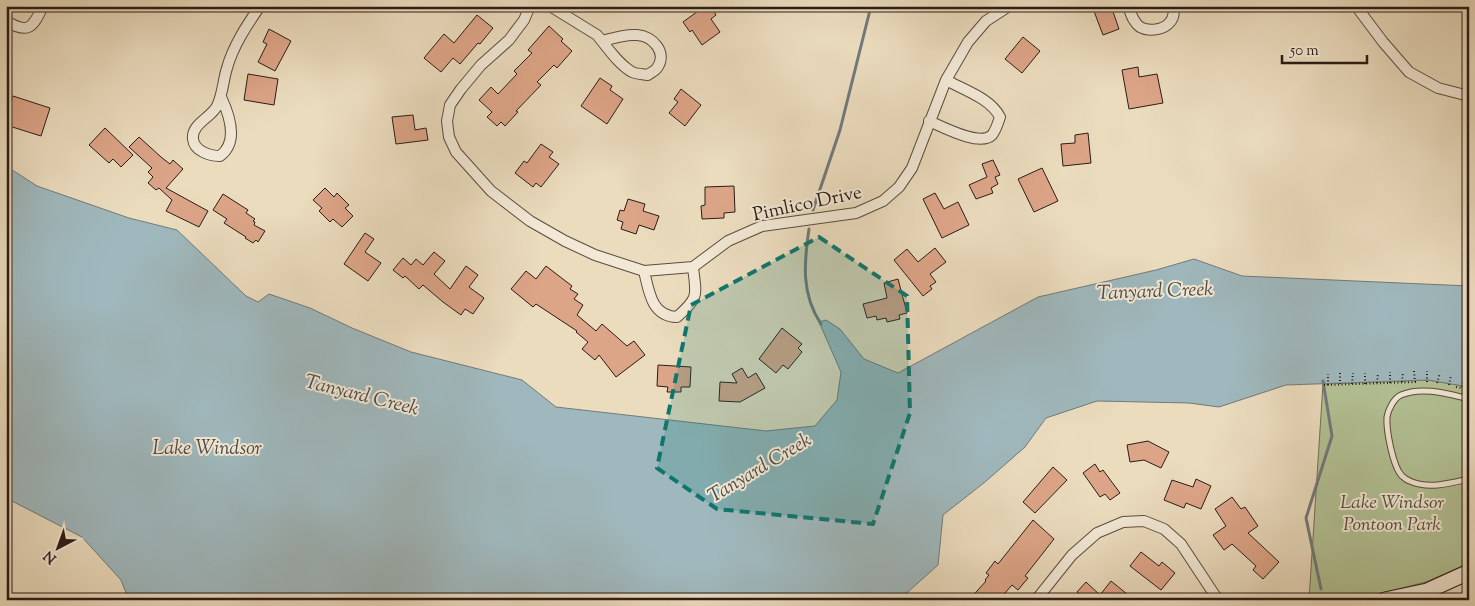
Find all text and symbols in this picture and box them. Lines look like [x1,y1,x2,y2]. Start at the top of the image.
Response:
scale bar [1282,32,1368,64]
text: 50 m [1289,41,1319,62]
street label: Pimlico Drive [750,180,865,229]
water label: Tanyard Creek [1096,276,1214,309]
water label: Tanyard Creek [301,368,421,425]
water label: Tanyard Creek [703,427,818,512]
water label: Lake Windsor [152,435,262,464]
park label: Lake Windsor Pontoon Park [1340,490,1444,539]
north arrow [32,524,82,574]
text: N [40,545,62,568]

